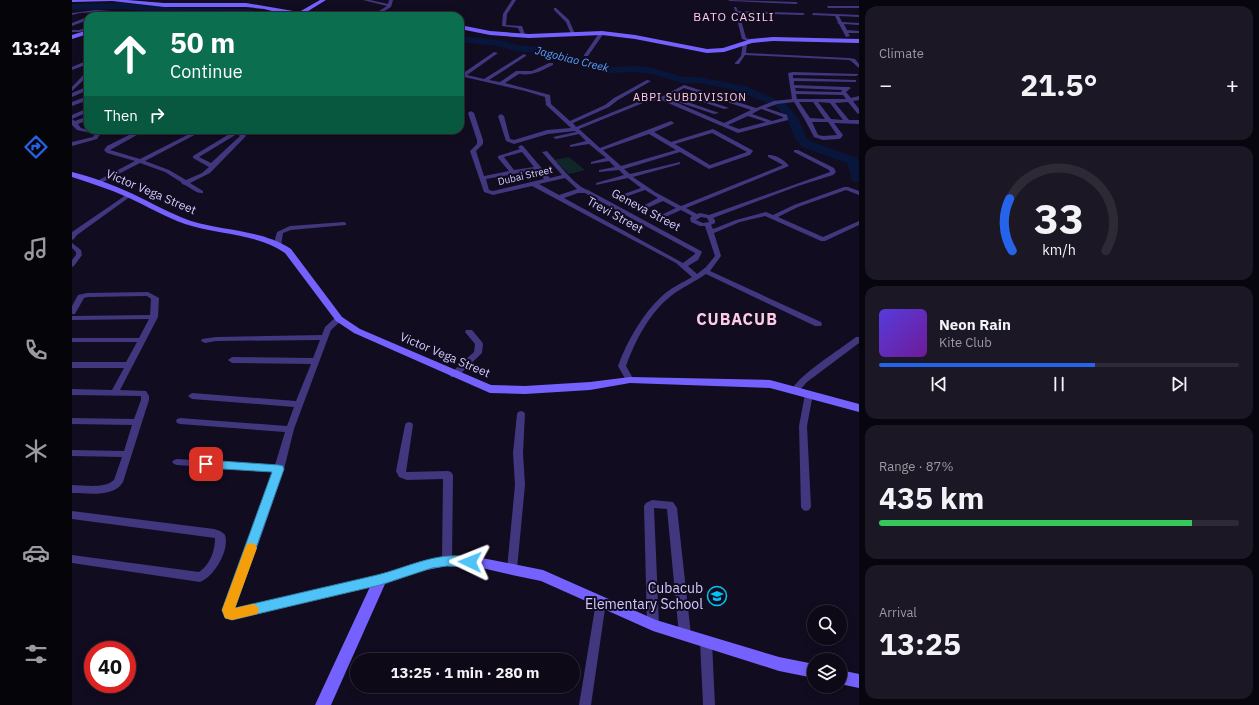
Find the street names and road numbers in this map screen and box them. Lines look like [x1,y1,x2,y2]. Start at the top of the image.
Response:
street label: Dubai Street [496,163,554,188]
street label: Victor Vega Street [104,166,199,217]
street label: Geneva Street [609,185,683,234]
street label: Trevi Street [585,193,646,236]
street label: Victor Vega Street [398,329,493,380]

